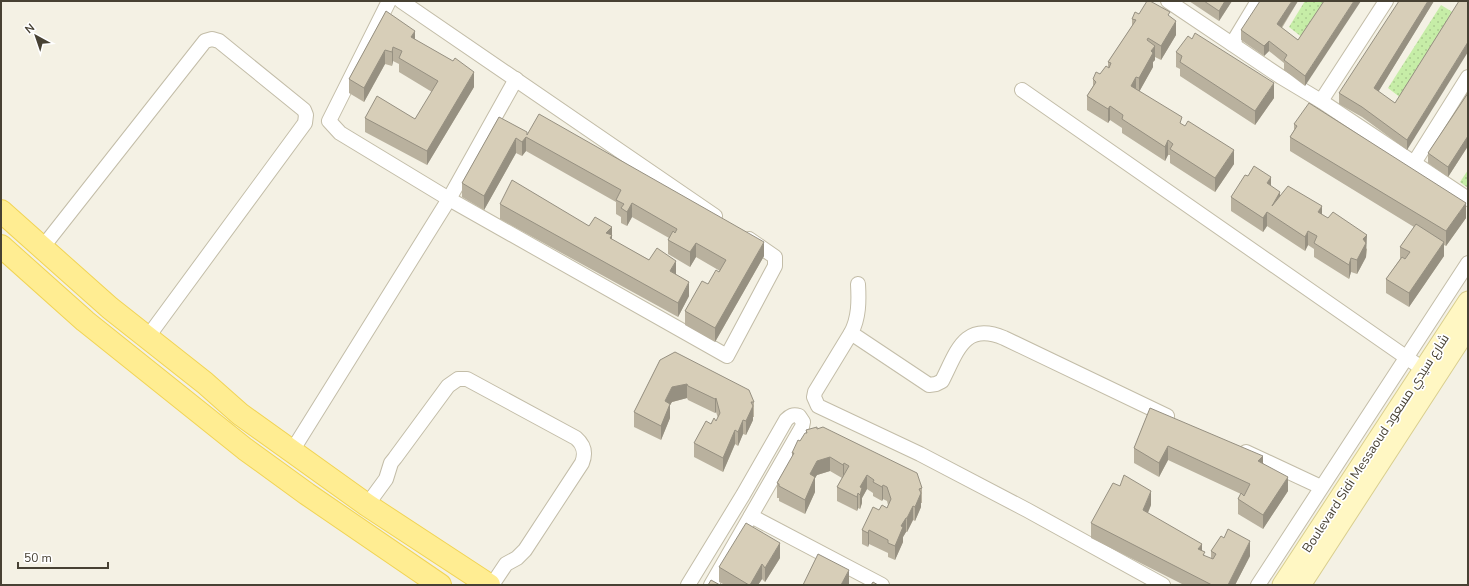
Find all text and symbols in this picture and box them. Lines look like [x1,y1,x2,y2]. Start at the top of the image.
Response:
north arrow [16,16,56,56]
text: N [22,20,38,37]
street label: Boulevard Sidi Messaoud شارع سيدي مسعود [1298,331,1454,557]
scale bar [18,544,108,570]
text: 50 m [24,550,52,566]

